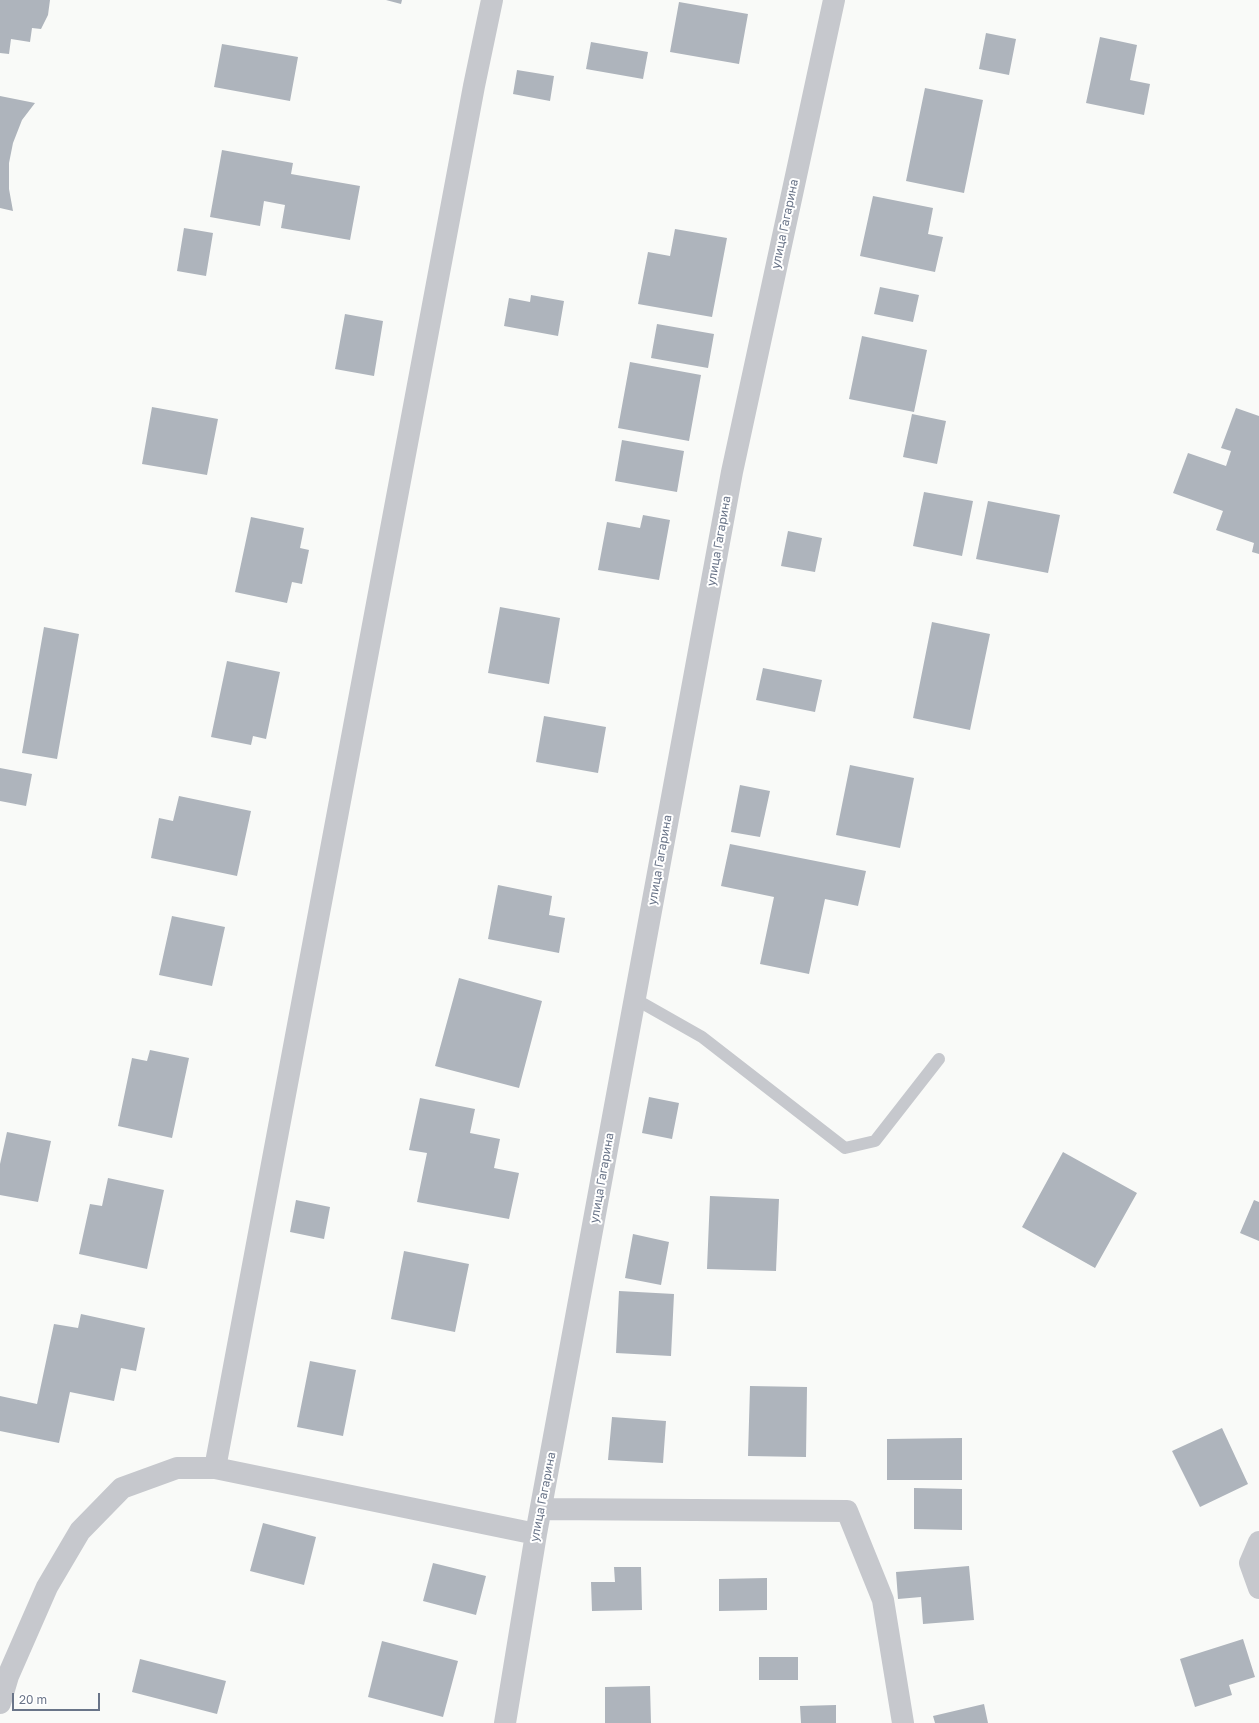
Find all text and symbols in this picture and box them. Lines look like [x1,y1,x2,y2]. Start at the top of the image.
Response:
street label: улица Гагарина [768,178,802,270]
street label: улица Гагарина [704,495,734,587]
street label: улица Гагарина [645,814,675,906]
street label: улица Гагарина [587,1132,617,1224]
street label: улица Гагарина [527,1451,559,1543]
scale bar [14,1685,102,1711]
text: 20 m [19,1692,47,1707]

